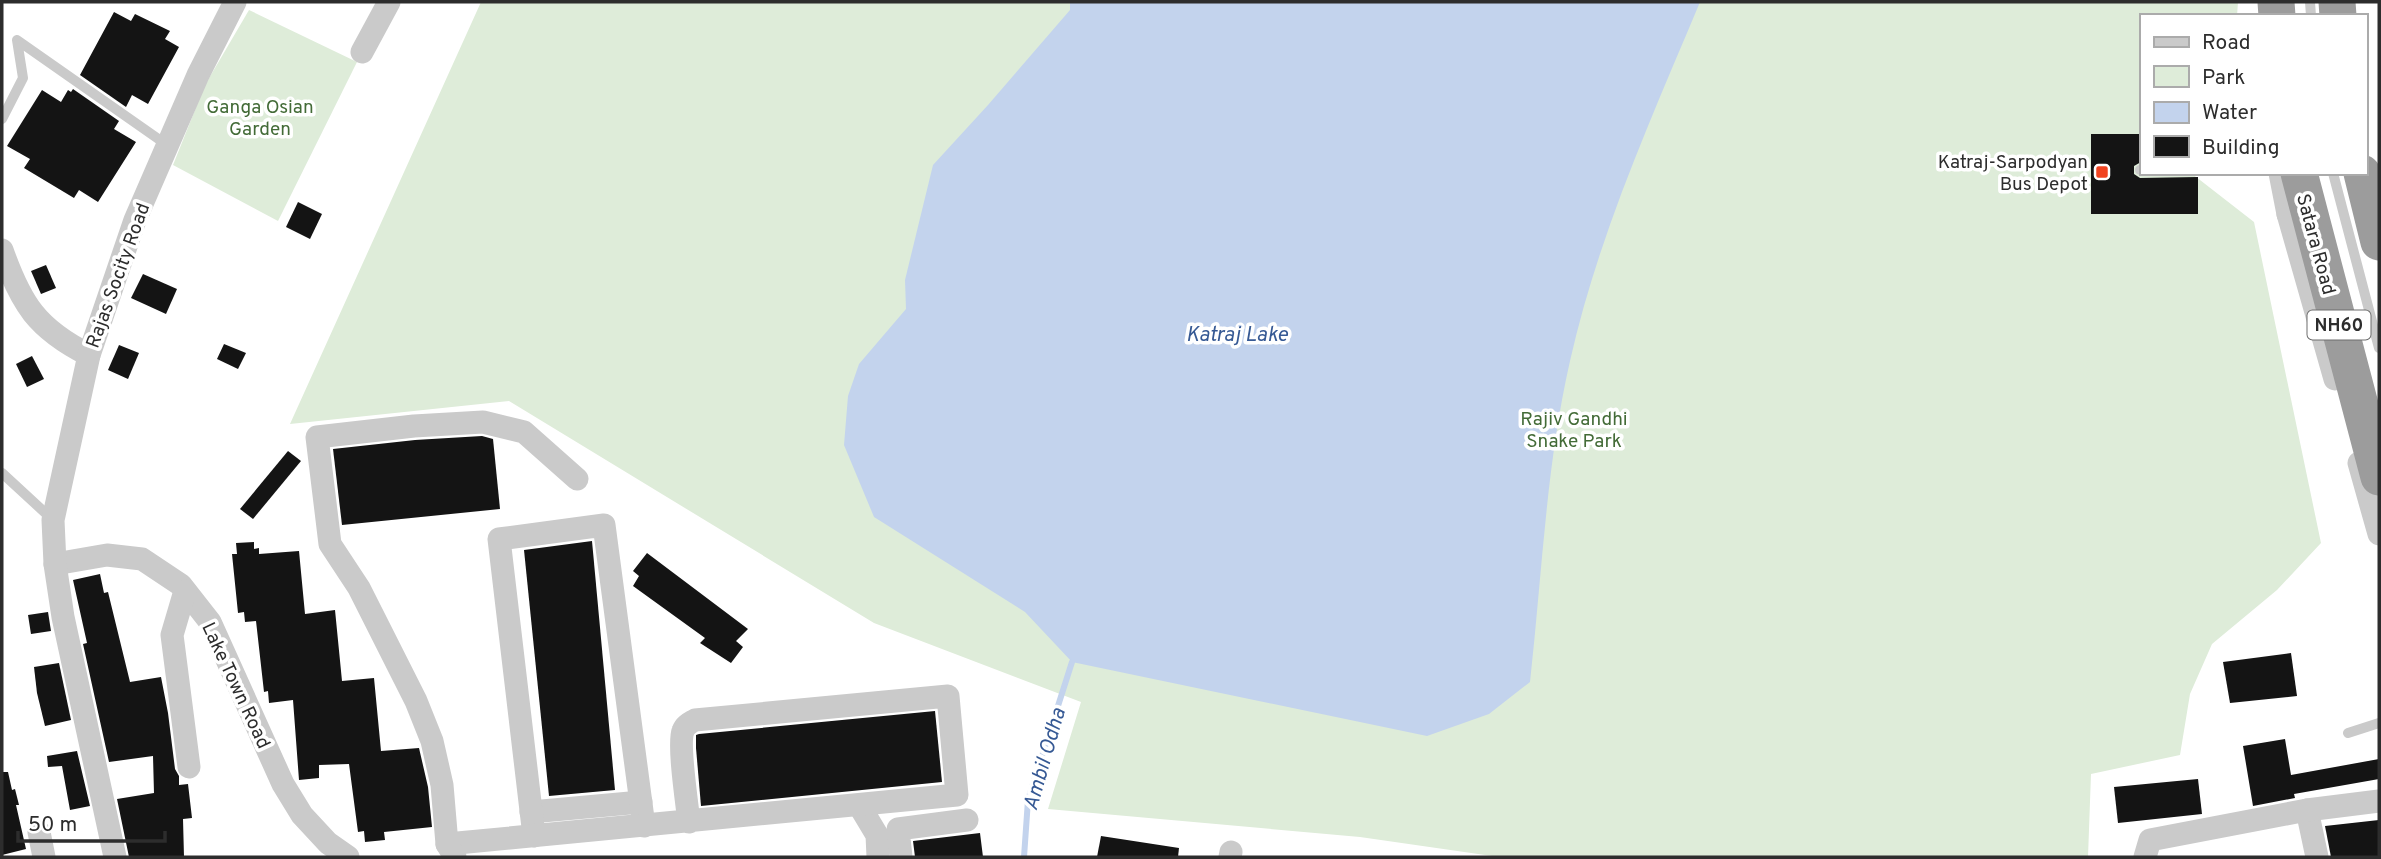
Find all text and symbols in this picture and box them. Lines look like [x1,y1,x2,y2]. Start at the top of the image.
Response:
legend [2140,14,2367,175]
text: Road [2202,30,2251,57]
text: Park [2202,65,2245,92]
park label: Ganga Osian Garden [206,96,314,142]
text: Water [2202,100,2257,127]
text: Building [2202,135,2280,162]
place label: Katraj-Sarpodyan Bus Depot [1938,151,2088,197]
marker: Katraj-Sarpodyan Bus Depot [2094,164,2110,180]
street label: Satara Road [2290,191,2340,298]
street label: Rajas Socity Road [81,200,156,352]
road number: NH60 [2308,310,2370,340]
water label: Katraj Lake [1186,322,1289,349]
park label: Rajiv Gandhi Snake Park [1520,408,1628,454]
street label: Lake Town Road [195,619,275,753]
water label: Ambil Odha [1018,705,1073,814]
scale bar [18,800,164,844]
text: 50 m [28,812,77,839]

